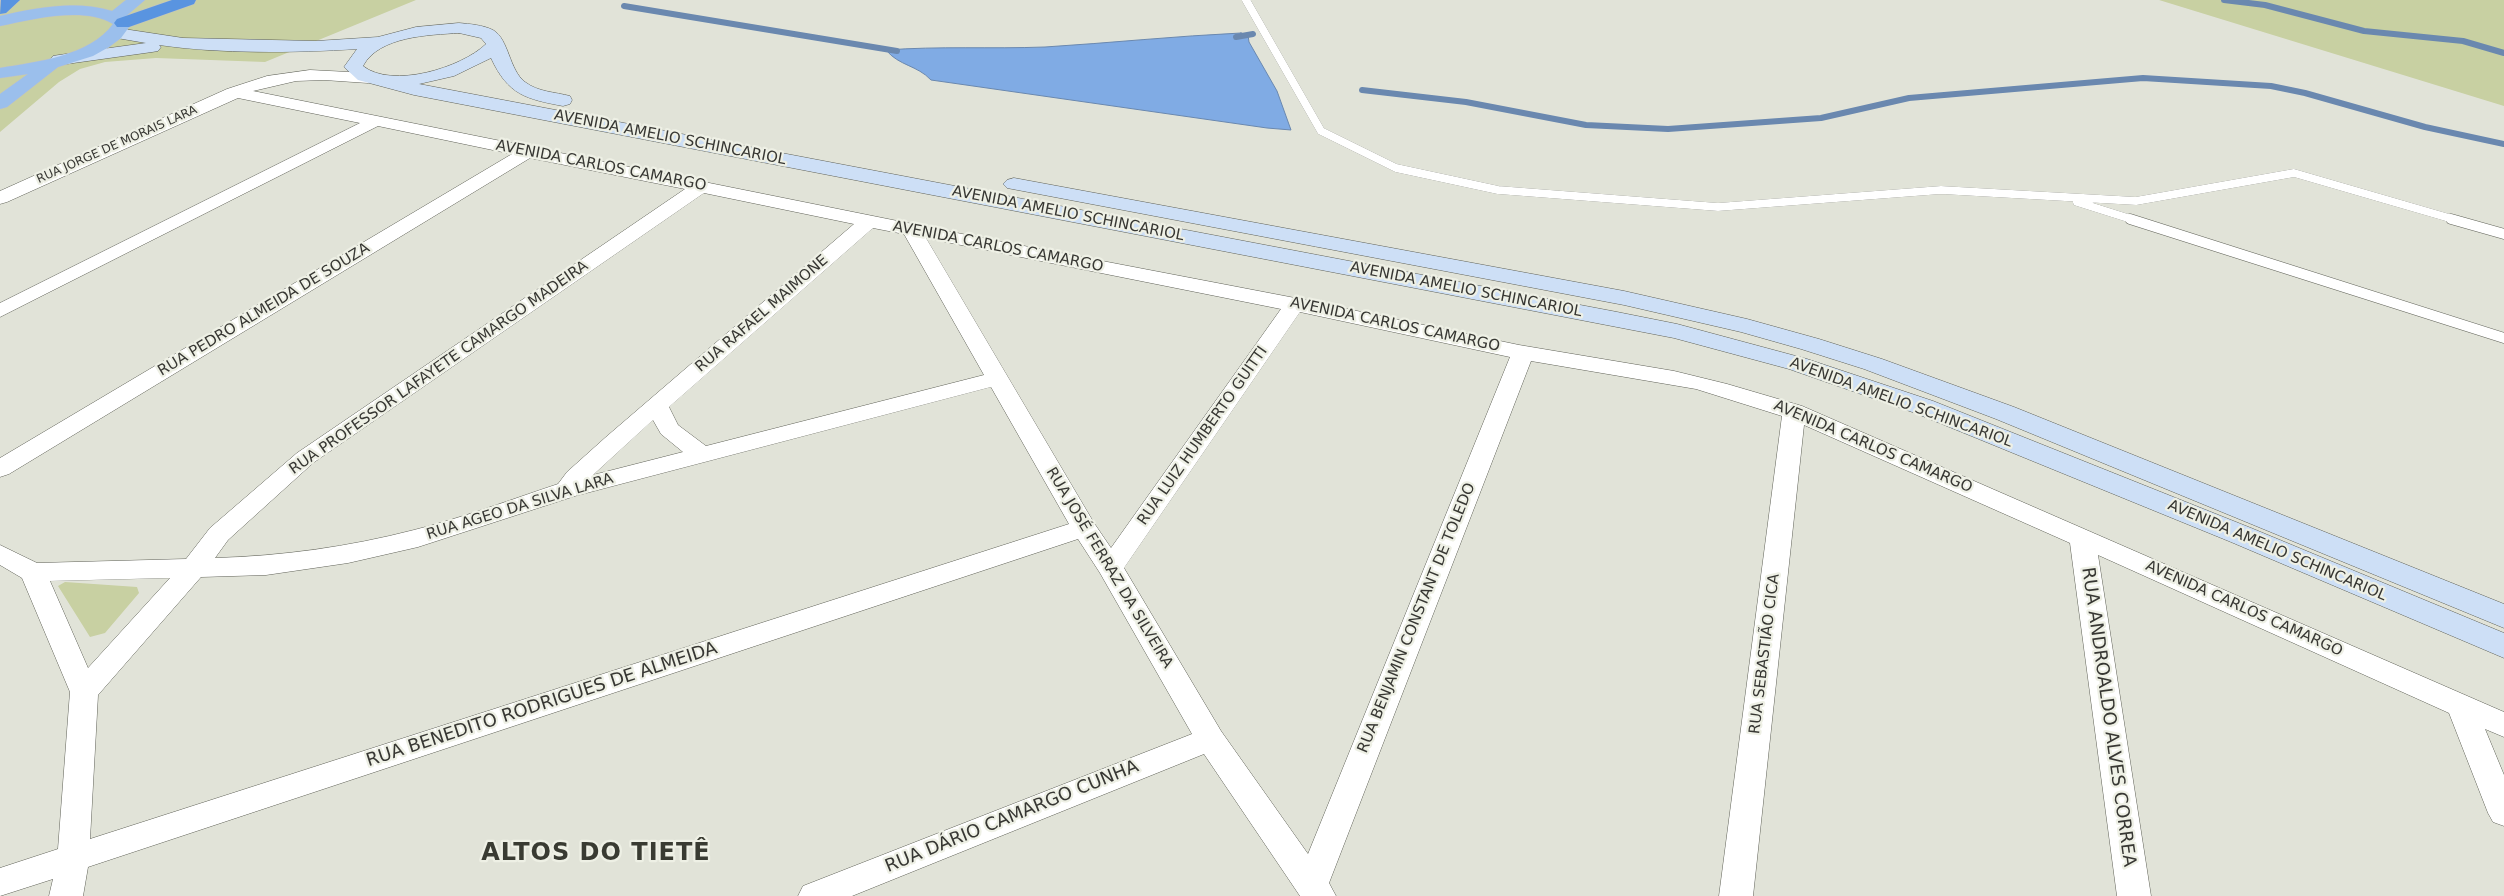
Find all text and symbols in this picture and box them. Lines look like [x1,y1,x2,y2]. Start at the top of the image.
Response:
street label: RUA JORGE DE MORAIS LARA [35,103,199,187]
street label: AVENIDA AMELIO SCHINCARIOL [553,107,787,169]
street label: AVENIDA CARLOS CAMARGO [494,137,708,195]
street label: AVENIDA AMELIO SCHINCARIOL [951,183,1185,245]
street label: AVENIDA CARLOS CAMARGO [891,218,1105,276]
street label: RUA PEDRO ALMEIDA DE SOUZA [155,240,373,380]
street label: RUA RAFAEL MAIMONE [692,252,832,376]
street label: RUA PROFESSOR LAFAYETE CAMARGO MADEIRA [286,257,592,479]
street label: AVENIDA AMELIO SCHINCARIOL [1349,259,1583,321]
street label: AVENIDA CARLOS CAMARGO [1289,294,1501,356]
street label: RUA LUIZ HUMBERTO GUITTI [1134,343,1272,529]
street label: AVENIDA AMELIO SCHINCARIOL [1787,354,2015,452]
street label: AVENIDA CARLOS CAMARGO [1771,397,1975,497]
street label: RUA JOSÉ FERRAZ DA SILVEIRA [1042,464,1176,672]
street label: RUA AGEO DA SILVA LARA [424,470,616,544]
street label: RUA BENJAMIN CONSTANT DE TOLEDO [1354,480,1480,756]
street label: AVENIDA AMELIO SCHINCARIOL [2165,497,2389,605]
street label: AVENIDA CARLOS CAMARGO [2143,557,2345,661]
street label: RUA ANDROALDO ALVES CORREA [2076,566,2140,868]
street label: RUA SEBASTIÃO CICA [1746,573,1784,735]
street label: RUA BENEDITO RODRIGUES DE ALMEIDA [364,638,720,772]
street label: RUA DÁRIO CAMARGO CUNHA [882,756,1142,878]
district label: ALTOS DO TIETÊ [480,840,712,868]

